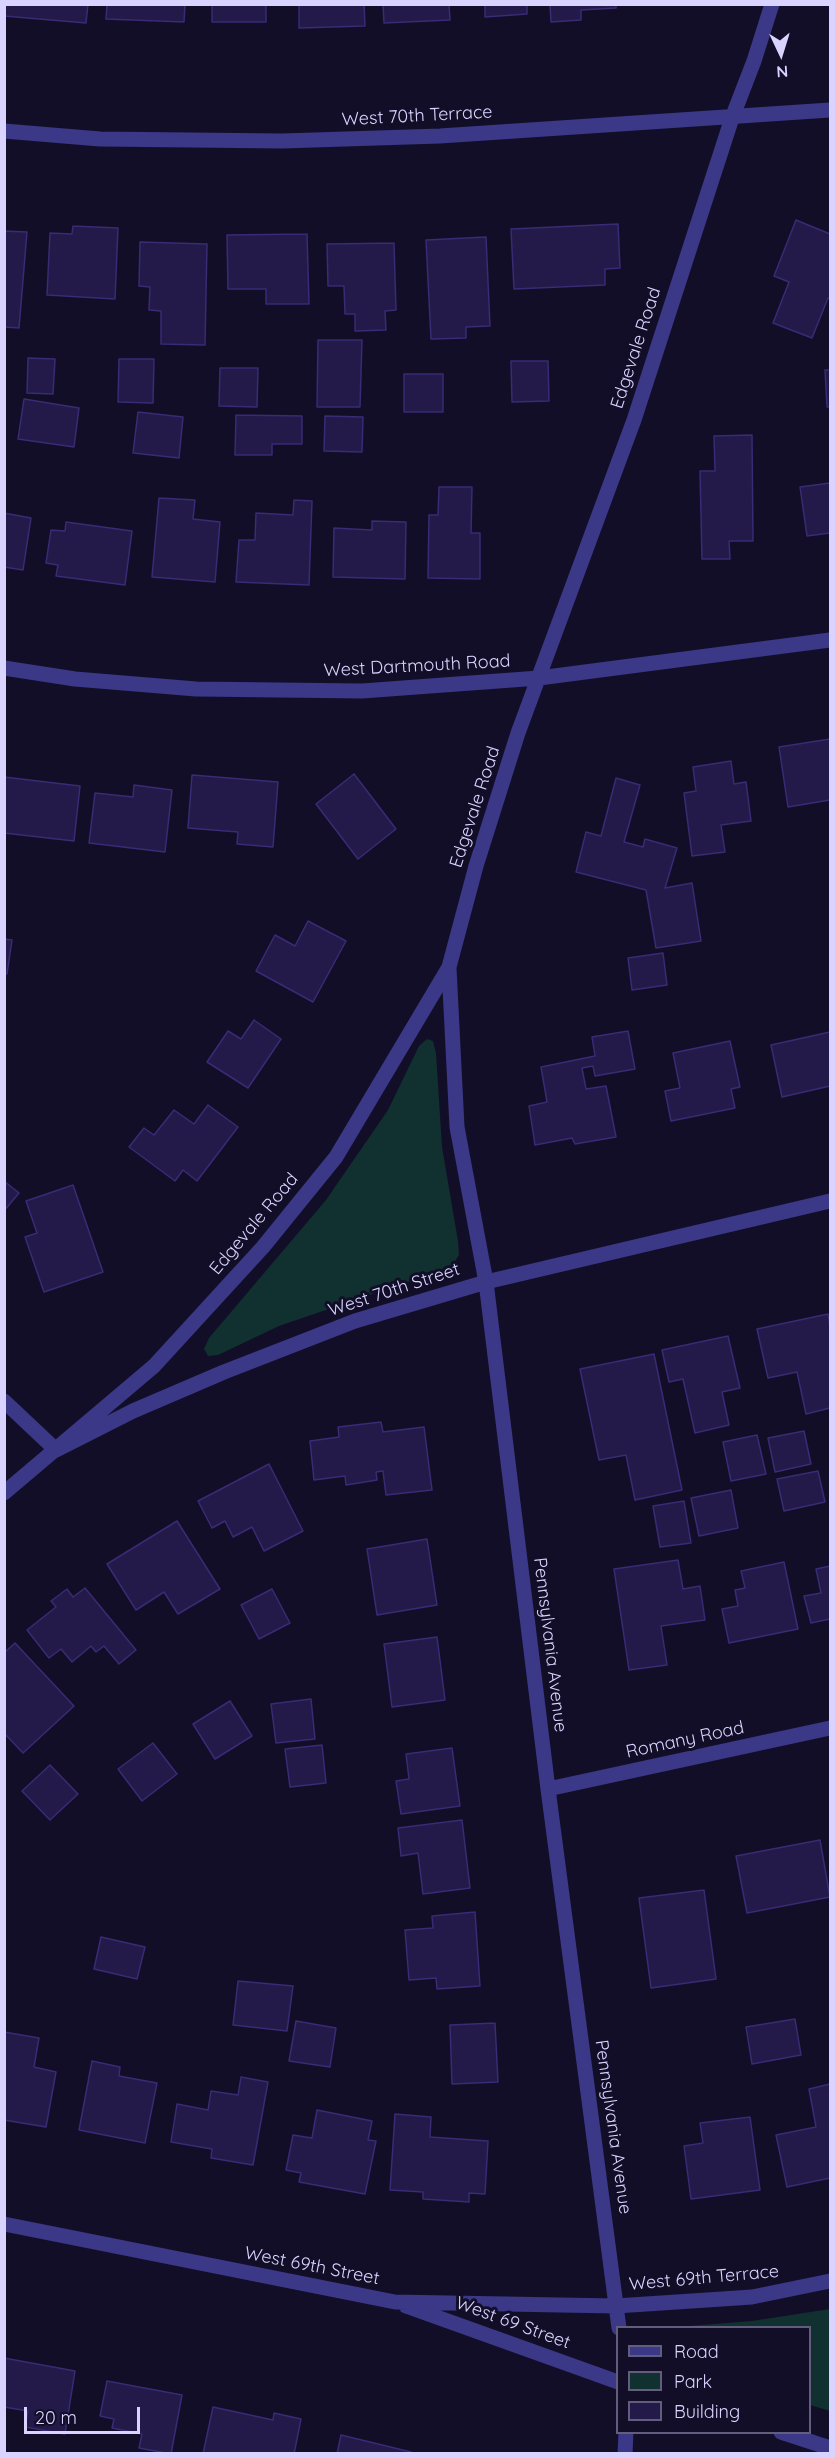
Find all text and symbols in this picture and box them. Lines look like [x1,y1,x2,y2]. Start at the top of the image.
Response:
north arrow [751,24,811,84]
text: N [776,62,789,82]
street label: West 70th Terrace [341,101,493,131]
street label: Edgevale Road [606,285,666,411]
street label: West Dartmouth Road [323,650,511,682]
street label: Edgevale Road [445,744,505,870]
street label: Edgevale Road [205,1169,303,1279]
street label: West 70th Street [325,1259,463,1321]
street label: Pennsylvania Avenue [529,1556,571,1734]
street label: Romany Road [624,1717,746,1763]
street label: Pennsylvania Avenue [590,2038,636,2216]
street label: West 69th Street [243,2242,381,2290]
street label: West 69th Terrace [628,2261,780,2295]
street label: West 69 Street [453,2292,573,2354]
legend [616,2326,811,2434]
text: Road [674,2340,719,2363]
text: Park [674,2370,712,2393]
scale bar [27,2395,142,2433]
text: Building [674,2400,740,2423]
text: 20 m [35,2406,77,2429]

